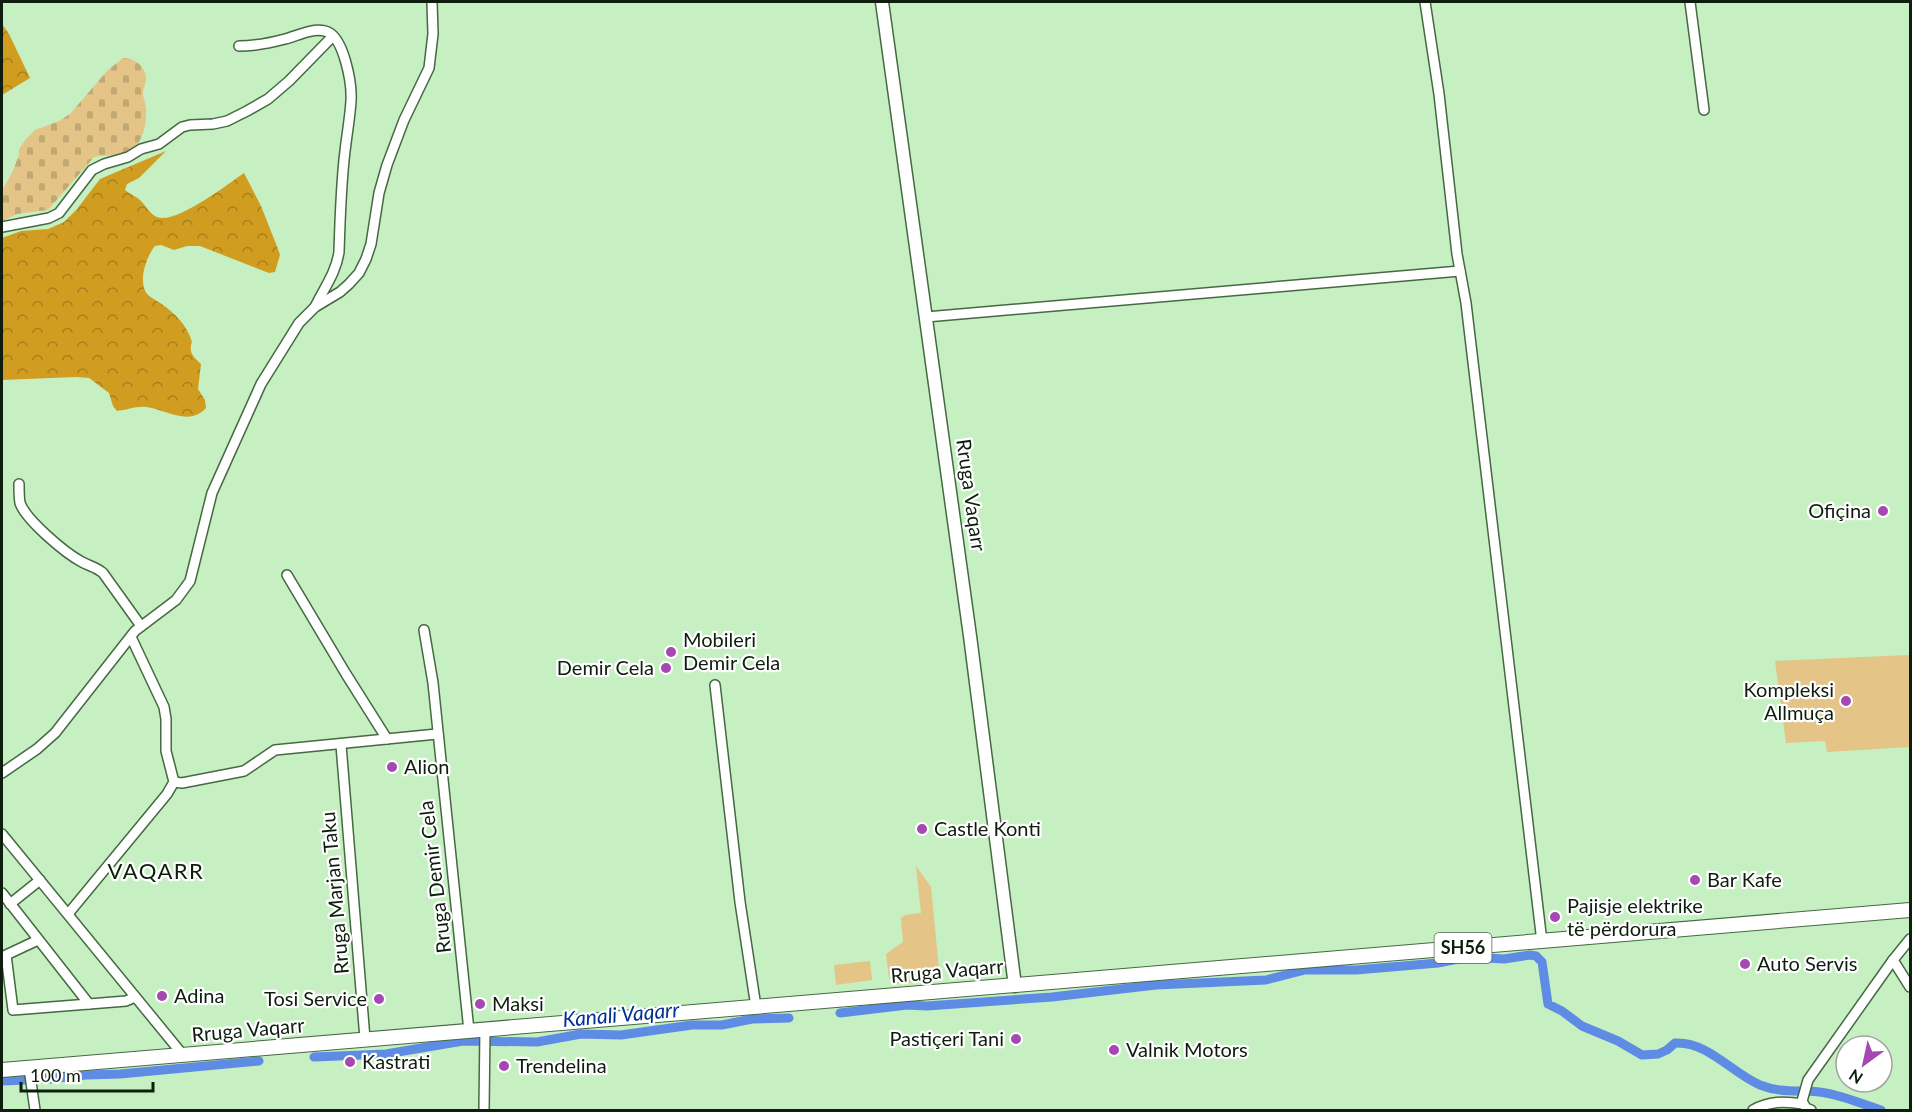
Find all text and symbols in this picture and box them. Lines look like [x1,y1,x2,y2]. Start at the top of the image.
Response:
street label: Rruga Vaqarr [952,437,992,553]
place label: Ofiçina [1808,498,1871,522]
marker: Ofiçina [1876,504,1890,518]
place label: Mobileri Demir Cela [683,627,780,674]
marker: Mobileri Demir Cela [664,645,678,659]
place label: Demir Cela [557,655,654,679]
marker: Demir Cela [659,661,673,675]
place label: Kompleksi Allmuça [1744,677,1834,724]
marker: Kompleksi Allmuça [1839,694,1853,708]
place label: Alion [404,754,450,778]
marker: Alion [385,760,399,774]
street label: Rruga Demir Cela [413,799,455,955]
street label: Rruga Marjan Taku [315,811,353,975]
place label: Castle Konti [934,816,1041,840]
marker: Castle Konti [915,822,929,836]
district label: VAQARR [108,857,204,884]
place label: Bar Kafe [1707,867,1782,891]
marker: Bar Kafe [1688,873,1702,887]
place label: Pajisje elektrike të përdorura [1567,893,1703,940]
marker: Pajisje elektrike të përdorura [1548,910,1562,924]
road number: SH56 [1434,933,1492,963]
place label: Auto Servis [1757,951,1857,975]
street label: Rruga Vaqarr [889,953,1005,987]
marker: Auto Servis [1738,957,1752,971]
place label: Adina [174,983,224,1007]
place label: Tosi Service [264,986,367,1010]
marker: Adina [155,989,169,1003]
place label: Maksi [492,991,544,1015]
marker: Tosi Service [372,992,386,1006]
water label: Kanali Vaqarr [561,996,681,1031]
marker: Maksi [473,997,487,1011]
street label: Rruga Vaqarr [190,1012,306,1046]
place label: Pastiçeri Tani [889,1026,1004,1050]
marker: Pastiçeri Tani [1009,1032,1023,1046]
north arrow [1834,1034,1894,1094]
place label: Valnik Motors [1126,1037,1248,1061]
marker: Valnik Motors [1107,1043,1121,1057]
place label: Kastrati [362,1049,430,1073]
place label: Trendelina [516,1053,607,1077]
scale bar [21,1055,153,1093]
marker: Kastrati [343,1055,357,1069]
marker: Trendelina [497,1059,511,1073]
text: 100 m [30,1064,81,1086]
text: N [1845,1066,1866,1088]

